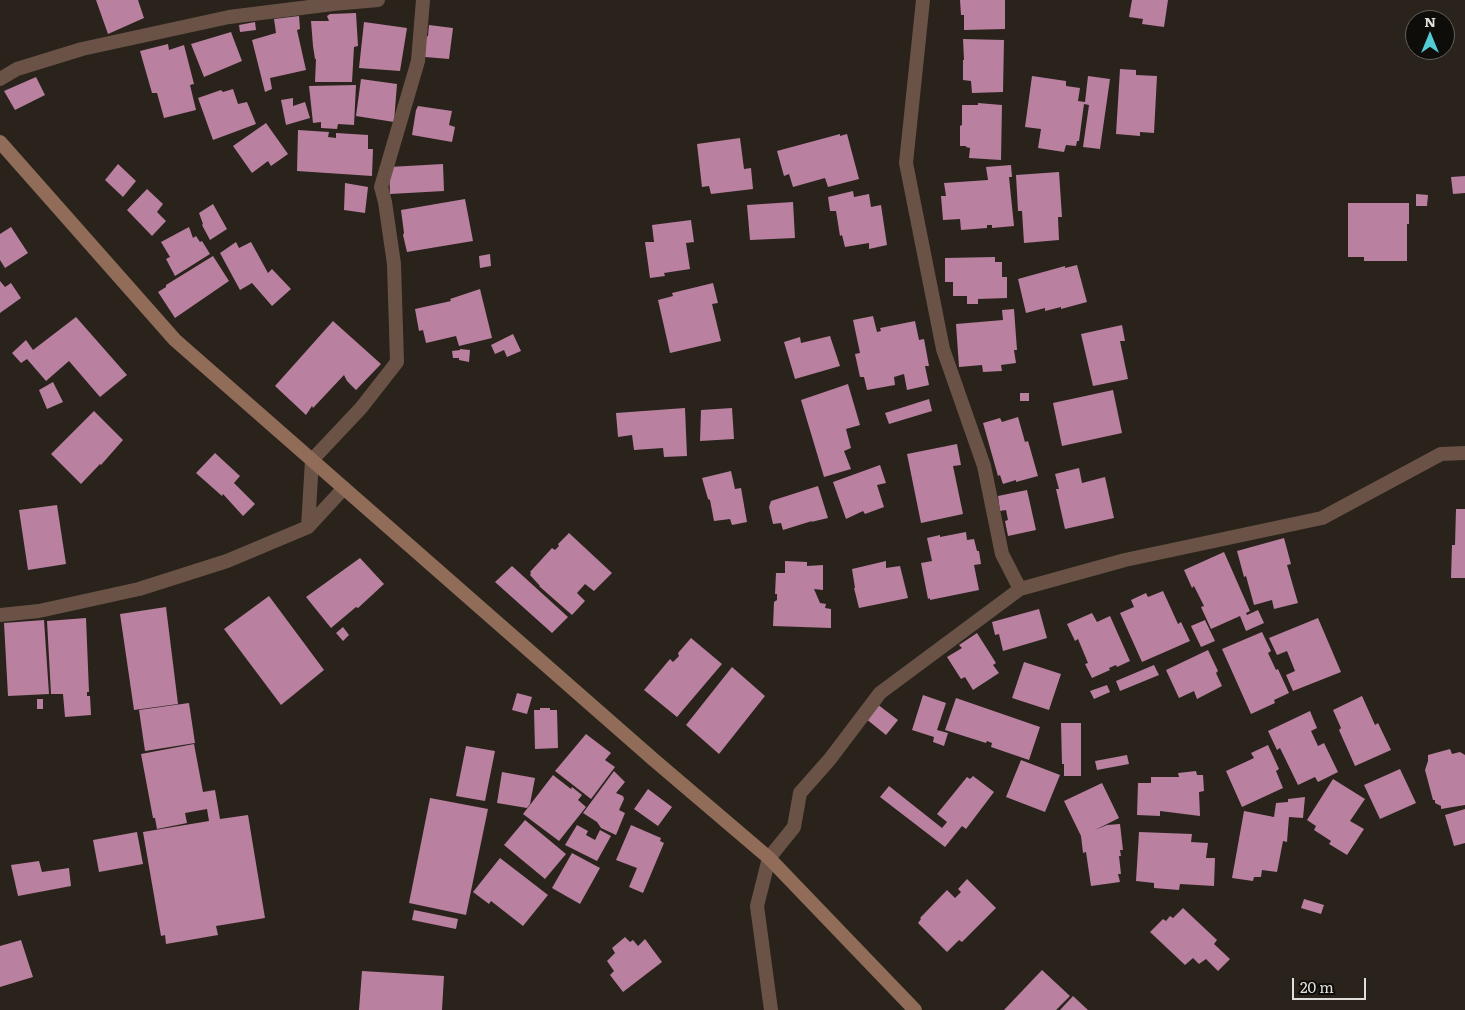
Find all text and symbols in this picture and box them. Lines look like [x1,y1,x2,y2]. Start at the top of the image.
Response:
north arrow [1405,10,1455,60]
text: N [1424,11,1436,31]
scale bar [1295,968,1369,1000]
text: 20 m [1300,975,1334,998]

